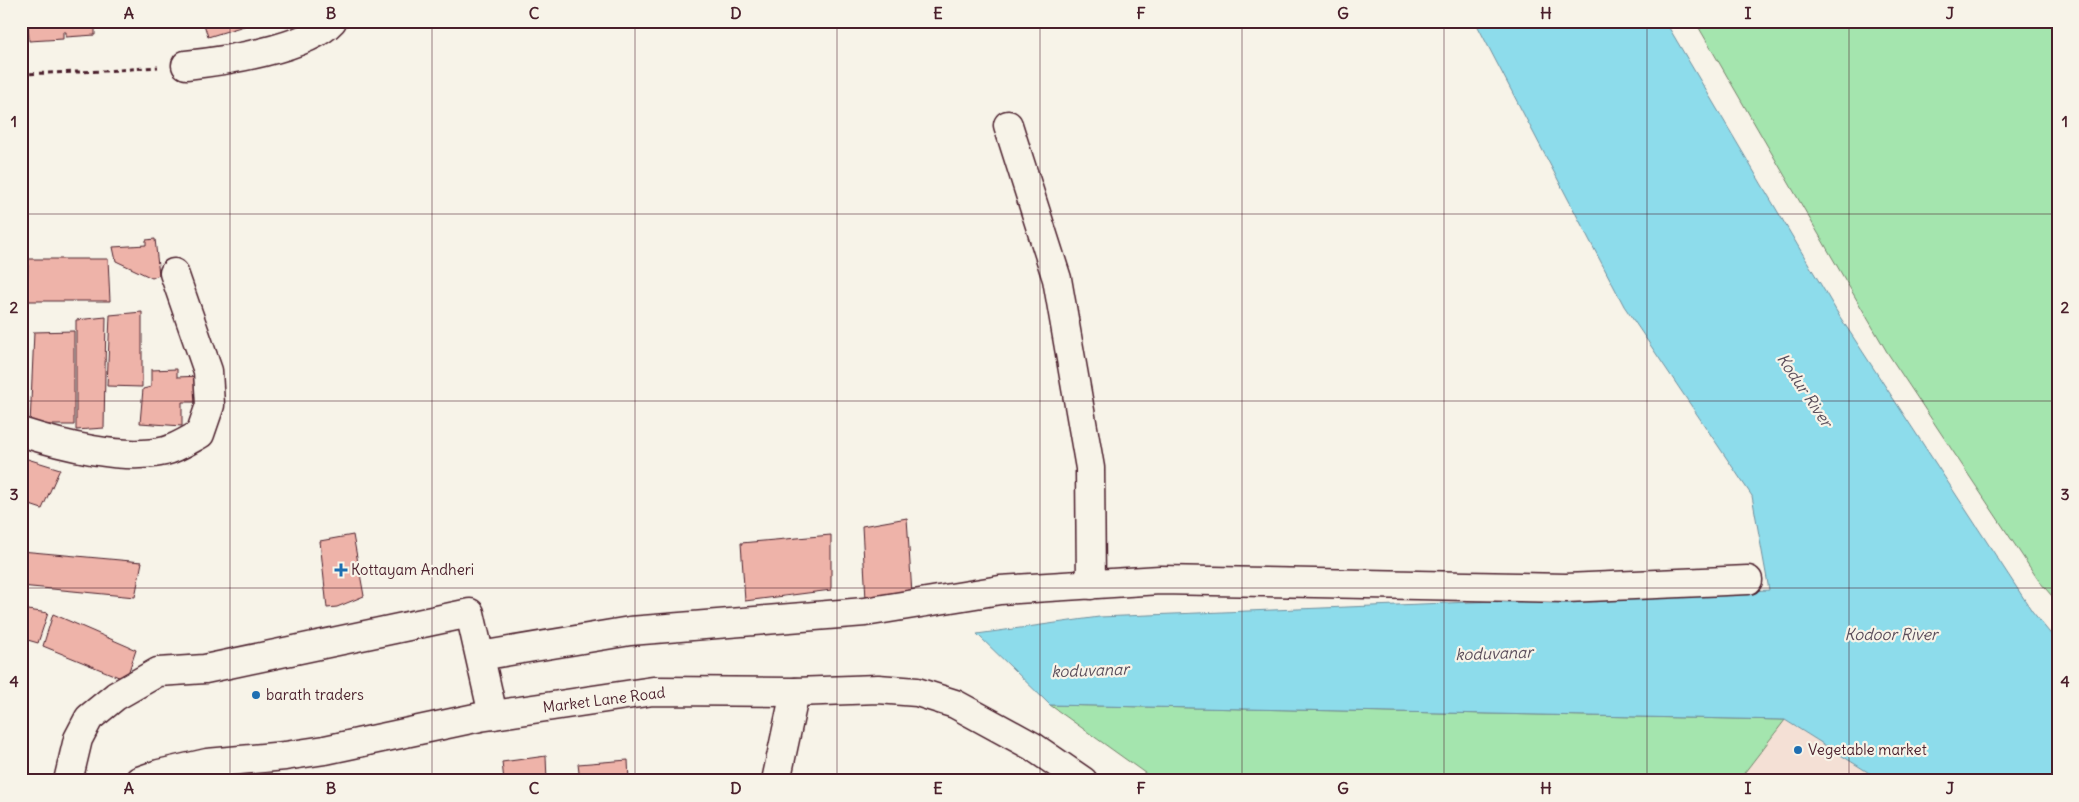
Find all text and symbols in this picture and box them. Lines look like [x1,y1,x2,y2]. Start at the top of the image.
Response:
text: A [124,3,134,23]
text: B [326,3,337,23]
text: C [529,3,540,23]
text: D [730,3,742,23]
text: E [933,3,943,23]
text: F [1136,3,1146,23]
text: G [1337,3,1349,23]
text: H [1540,3,1552,23]
text: I [1745,3,1752,23]
text: J [1946,3,1955,23]
text: 1 [11,111,17,131]
text: 1 [2062,111,2068,131]
text: 2 [10,297,19,317]
text: 2 [2061,297,2070,317]
water label: Kodur River [1773,349,1838,433]
text: 3 [9,484,19,504]
text: 3 [2060,484,2070,504]
place label: Kottayam Andheri [351,560,474,579]
marker: Kottayam Andheri [335,564,347,576]
water label: Kodoor River [1844,624,1940,644]
water label: koduvanar [1455,642,1536,664]
water label: koduvanar [1051,659,1132,681]
text: 4 [9,671,19,691]
text: 4 [2060,671,2070,691]
street label: Market Lane Road [542,683,666,716]
place label: barath traders [266,685,364,704]
marker: barath traders [250,689,262,701]
place label: Vegetable market [1808,740,1927,759]
marker: Vegetable market [1792,744,1804,756]
text: A [124,778,134,798]
text: B [326,778,337,798]
text: C [529,778,540,798]
text: D [730,778,742,798]
text: E [933,778,943,798]
text: F [1136,778,1146,798]
text: G [1337,778,1349,798]
text: H [1540,778,1552,798]
text: I [1745,778,1752,798]
text: J [1946,778,1955,798]

